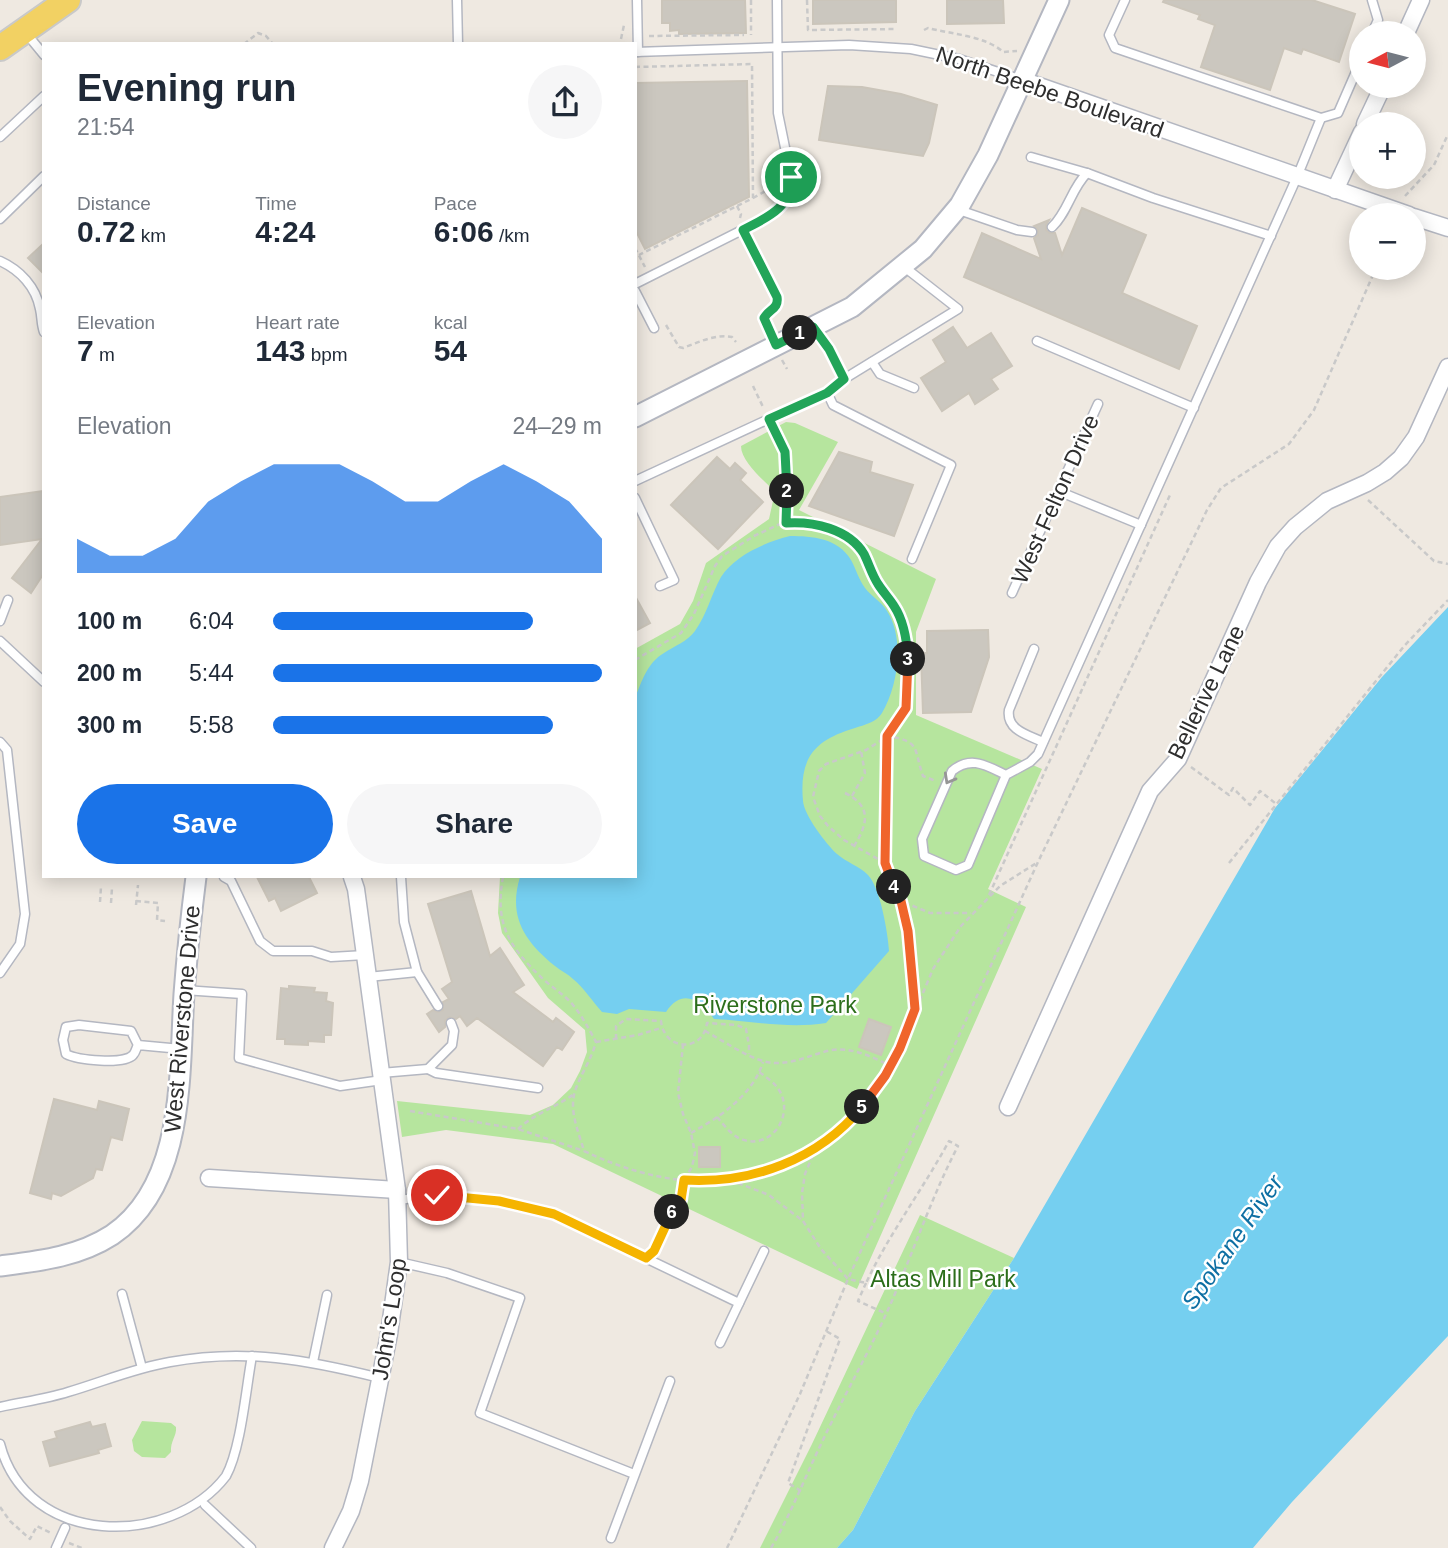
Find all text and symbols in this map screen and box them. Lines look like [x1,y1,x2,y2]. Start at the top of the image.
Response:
north arrow [1349,21,1426,98]
map controls [1349,21,1426,280]
street label: North Beebe Boulevard [933,41,1167,143]
button: share [528,65,602,139]
text: Evening run [77,67,297,109]
button: + [1349,112,1426,189]
text: 21:54 [77,114,135,140]
pin [761,147,821,207]
icon: arrive [772,158,810,196]
text: Distance [77,193,151,214]
text: Time [255,193,297,214]
text: Pace [434,193,477,214]
button: − [1349,203,1426,280]
text: 0.72 [77,215,135,248]
text: 4:24 [255,215,315,248]
text: 6:06 [434,215,494,248]
text: km [135,225,166,246]
text: /km [494,225,530,246]
text: Elevation [77,312,155,333]
text: Heart rate [255,312,340,333]
text: kcal [434,312,467,333]
pin: 1 [782,316,818,350]
text: 1 [794,322,805,343]
text: 7 [77,334,94,367]
text: 143 [255,334,305,367]
text: 54 [434,334,467,367]
text: m [94,344,115,365]
text: bpm [305,344,348,365]
street label: West Felton Drive [1006,410,1104,588]
text: Elevation [77,413,172,439]
text: 24–29 m [512,413,602,439]
pin: 2 [770,474,804,508]
text: 2 [781,480,792,501]
text: 100 m [77,608,142,634]
text: 6:04 [189,608,234,634]
street label: Bellerive Lane [1162,621,1250,763]
pin: 3 [890,642,926,676]
text: 3 [902,648,913,669]
text: 200 m [77,660,142,686]
text: 5:44 [189,660,234,686]
text: 300 m [77,712,142,738]
text: 5:58 [189,712,234,738]
one-way arrow [944,771,957,784]
button: Save [77,784,333,864]
button: Share [347,784,602,864]
pin: 4 [876,870,912,904]
text: 4 [888,876,899,897]
street label: West Riverstone Drive [159,904,205,1134]
park label: Riverstone Park [693,992,857,1018]
pin: 5 [844,1090,880,1124]
text: 5 [856,1096,867,1117]
pin [407,1165,467,1225]
water label: Spokane River [1176,1169,1289,1314]
icon: check [418,1176,456,1214]
pin: 6 [654,1194,690,1230]
text: 6 [666,1201,677,1222]
street label: John's Loop [367,1256,411,1382]
park label: Altas Mill Park [870,1266,1016,1292]

